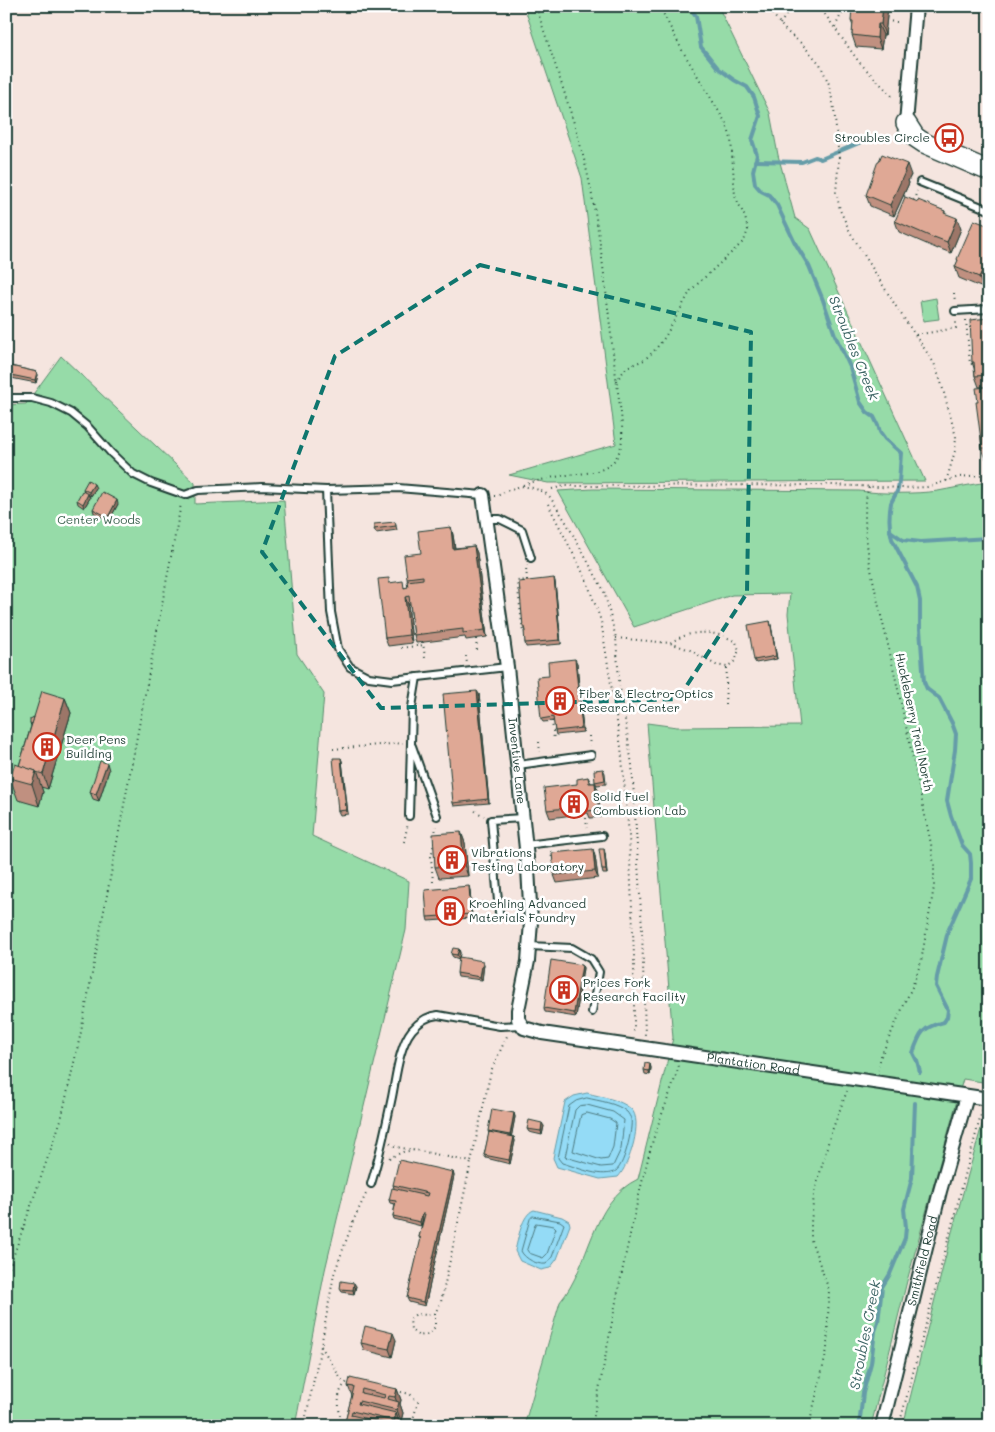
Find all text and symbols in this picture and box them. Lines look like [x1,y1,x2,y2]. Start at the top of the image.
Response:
bus stop icon: Stroubles Circle [934,123,964,153]
place label: Stroubles Circle [835,129,930,145]
water label: Stroubles Creek [825,293,884,403]
park label: Center Woods [57,511,141,527]
street label: Huckleberry Trail North [892,651,938,793]
place label: Fiber & Electro-Optics Research Center [579,685,714,715]
building icon: Fiber & Electro-Optics Research Center [545,686,575,716]
street label: Inventive Lane [505,717,530,805]
place label: Deer Pens Building [66,731,126,761]
building icon: Deer Pens Building [32,732,62,762]
place label: Solid Fuel Combustion Lab [593,788,686,818]
building icon: Solid Fuel Combustion Lab [559,789,589,819]
place label: Vibrations Testing Laboratory [471,844,584,874]
building icon: Vibrations Testing Laboratory [437,845,467,875]
place label: Kroehling Advanced Materials Foundry [469,895,587,925]
building icon: Kroehling Advanced Materials Foundry [435,896,465,926]
place label: Prices Fork Research Facility [583,974,686,1004]
building icon: Prices Fork Research Facility [549,975,579,1005]
street label: Plantation Road [706,1048,801,1078]
street label: Smithfield Road [903,1214,941,1307]
water label: Stroubles Creek [845,1278,885,1391]

